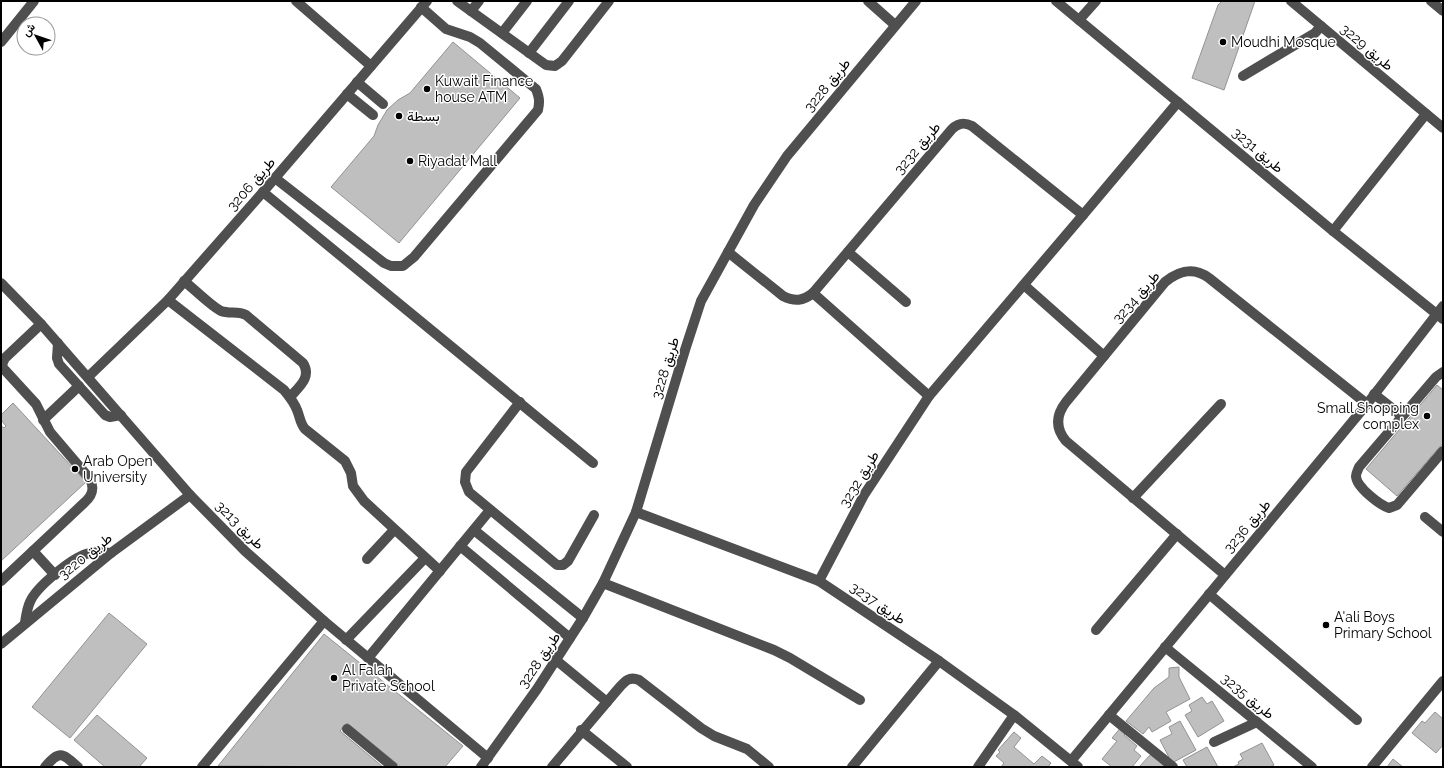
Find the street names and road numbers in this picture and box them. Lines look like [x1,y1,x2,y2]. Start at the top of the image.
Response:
street label: طريق 3229 [1337,20,1396,74]
street label: طريق 3228 [801,55,854,115]
street label: طريق 3232 [891,119,944,178]
street label: طريق 3231 [1229,124,1287,177]
street label: طريق 3206 [224,154,279,214]
street label: طريق 3234 [1109,268,1164,327]
street label: طريق 3228 [648,335,683,401]
street label: طريق 3232 [836,448,883,511]
street label: طريق 3236 [1220,496,1274,556]
street label: طريق 3213 [212,498,267,553]
street label: طريق 3220 [55,530,115,583]
street label: طريق 3237 [847,579,909,628]
street label: طريق 3228 [515,629,564,691]
street label: طريق 3235 [1218,670,1278,723]

